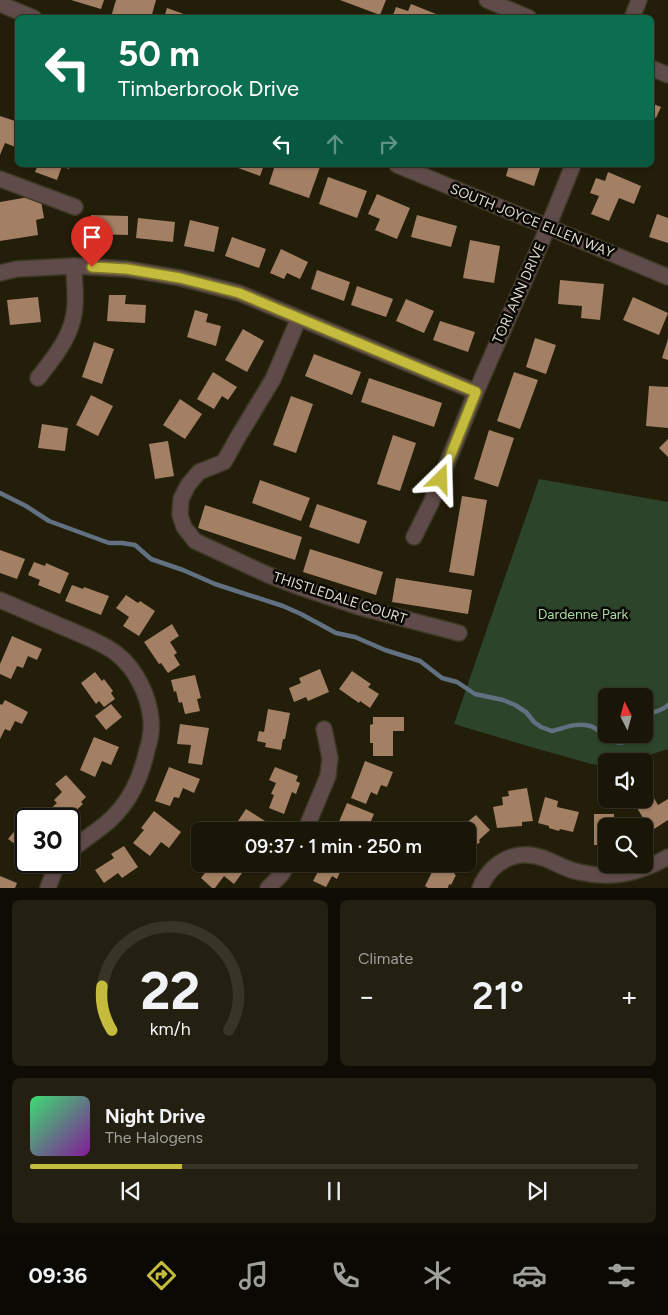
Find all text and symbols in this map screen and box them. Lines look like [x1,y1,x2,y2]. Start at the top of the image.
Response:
text: 50 m [118,33,200,75]
icon: left [35,35,100,100]
text: Timberbrook Drive [118,75,299,102]
icon: left [268,130,296,158]
icon: ahead [321,130,349,158]
icon: right [374,130,402,158]
street label: SOUTH JOYCE ELLEN WAY [448,180,617,262]
pin [71,216,113,267]
icon: arrive [78,223,106,251]
street label: TORI ANN DRIVE [489,240,549,346]
position arrow [414,452,466,504]
street label: THISTLEDALE COURT [271,568,409,628]
park label: Dardenne Park [538,606,629,623]
north arrow [598,688,652,742]
map controls [598,688,653,873]
button: sound [598,753,653,808]
speed limit sign: 30 [15,808,80,873]
button: search [598,818,653,873]
text: 09:37 · 1 min · 250 m [245,835,422,858]
text: Climate [358,949,413,968]
text: 22 [140,960,200,1022]
text: 21° [472,973,524,1019]
text: − [358,979,375,1013]
text: + [621,979,638,1013]
text: km/h [150,1018,190,1039]
text: Night Drive [105,1105,205,1128]
text: The Halogens [105,1128,203,1147]
icon: previous [117,1177,145,1205]
icon: pause [320,1177,348,1205]
icon: next [523,1177,551,1205]
icon: directions [144,1258,179,1293]
icon: music [236,1258,271,1293]
icon: phone [328,1258,363,1293]
icon: climate [420,1258,455,1293]
icon: car [512,1258,547,1293]
icon: filters [604,1258,639,1293]
text: 09:36 [29,1262,87,1289]

